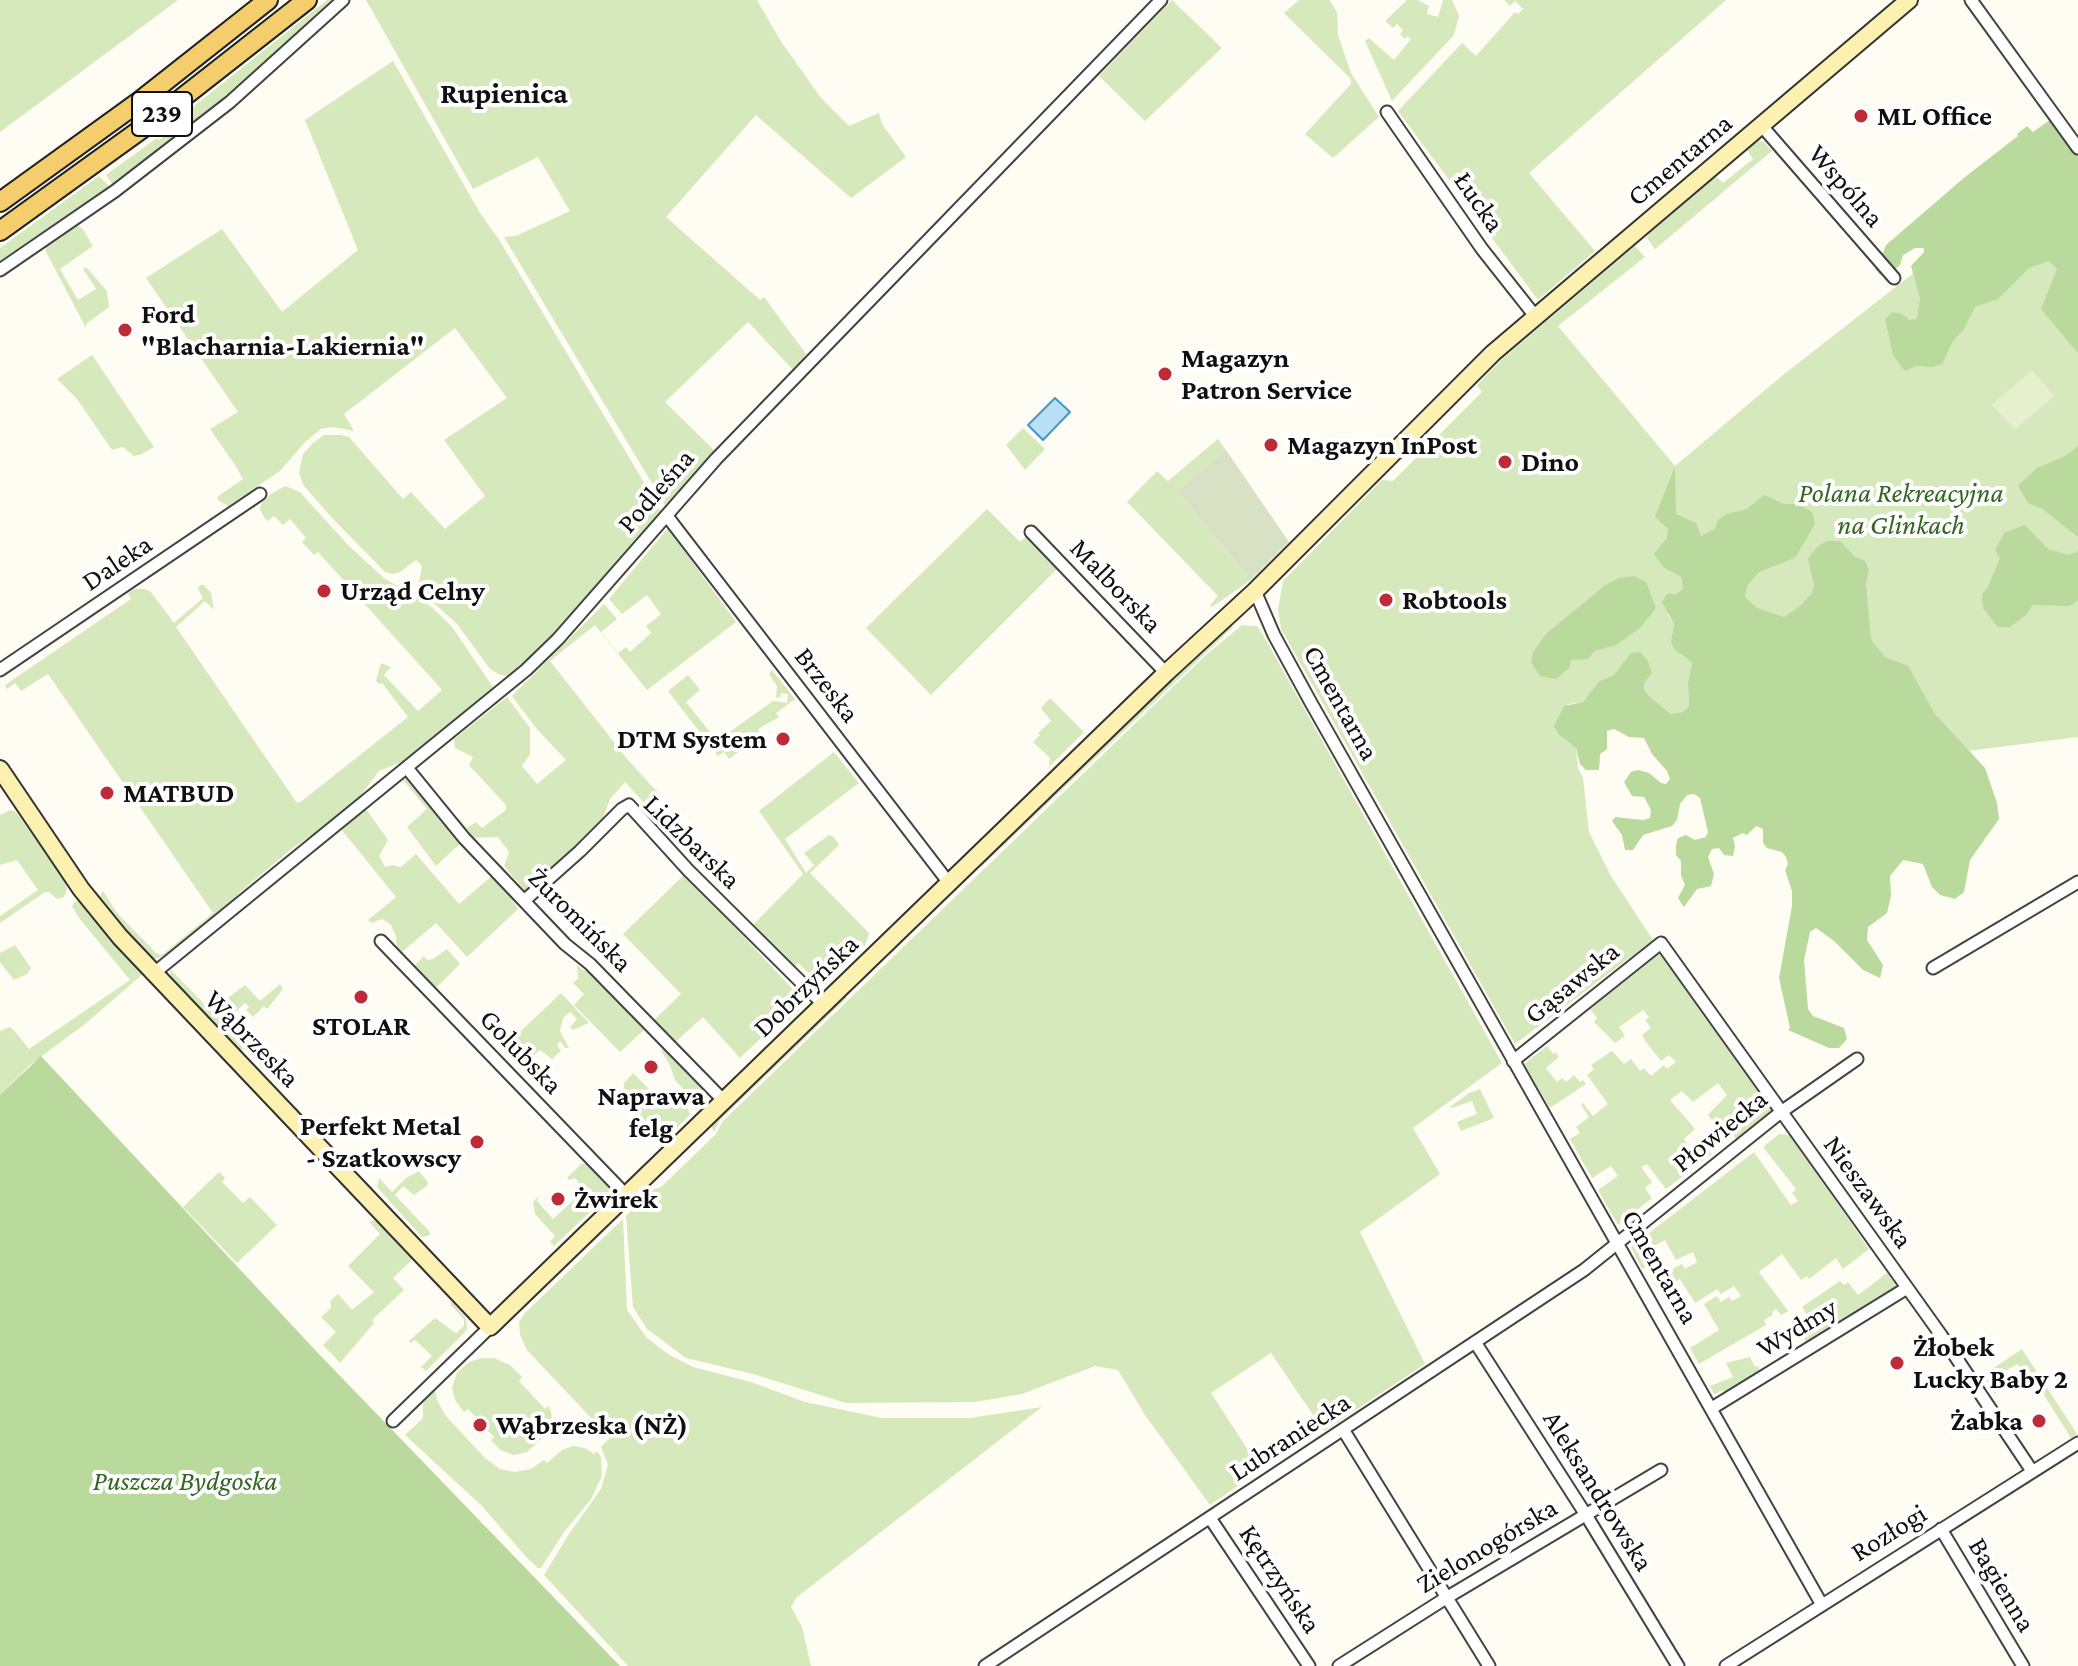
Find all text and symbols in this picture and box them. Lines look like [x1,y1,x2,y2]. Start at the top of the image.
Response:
district label: Rupienica [440,76,568,112]
road number: 239 [132,92,192,136]
place label: ML Office [1877,99,1992,133]
street label: Cmentarna [1621,107,1739,213]
marker: ML Office [1852,107,1870,125]
street label: Wspólna [1801,138,1891,234]
street label: Łucka [1446,165,1512,239]
place label: Ford "Blacharnia-Lakiernia" [141,297,424,363]
marker: Ford "Blacharnia-Lakiernia" [116,321,134,339]
place label: Magazyn Patron Service [1181,341,1352,407]
marker: Magazyn Patron Service [1156,365,1174,383]
place label: Magazyn InPost [1287,428,1477,462]
marker: Magazyn InPost [1262,436,1280,454]
street label: Podleśna [610,442,702,540]
place label: Dino [1521,445,1579,479]
marker: Dino [1496,453,1514,471]
park label: Polana Rekreacyjna na Glinkach [1798,476,2004,542]
street label: Daleka [75,527,159,599]
street label: Malborska [1063,532,1169,640]
place label: Urząd Celny [340,574,485,608]
marker: Urząd Celny [315,582,333,600]
place label: Robtools [1402,583,1507,617]
marker: Robtools [1377,591,1395,609]
street label: Cmentarna [1296,640,1386,766]
street label: Brzeska [787,641,867,729]
place label: DTM System [617,722,767,756]
marker: DTM System [774,730,792,748]
place label: MATBUD [123,776,234,810]
marker: MATBUD [98,784,116,802]
street label: Lidzbarska [636,787,748,897]
street label: Żuromińska [521,861,639,979]
street label: Dobrzyńska [746,927,866,1045]
street label: Gąsawska [1518,935,1626,1031]
street label: Wąbrzeska [197,983,307,1095]
marker: STOLAR [352,988,370,1006]
street label: Golubska [472,1002,570,1102]
place label: STOLAR [312,1009,410,1043]
marker: Naprawa felg [642,1058,660,1076]
place label: Naprawa felg [597,1079,705,1145]
street label: Płowiecka [1665,1082,1775,1180]
place label: Perfekt Metal - Szatkowscy [300,1109,461,1175]
street label: Nieszawska [1816,1129,1920,1255]
marker: Perfekt Metal - Szatkowscy [468,1133,486,1151]
place label: Żwirek [574,1182,658,1216]
marker: Żwirek [549,1190,567,1208]
street label: Cmentarna [1614,1204,1706,1330]
street label: Wydmy [1751,1291,1843,1365]
place label: Żłobek Lucky Baby 2 [1913,1330,2068,1396]
marker: Żłobek Lucky Baby 2 [1888,1354,1906,1372]
street label: Lubraniecka [1223,1385,1357,1489]
street label: Aleksandrowska [1535,1404,1661,1578]
place label: Żabka [1950,1404,2023,1438]
place label: Wąbrzeska (NŻ) [496,1408,688,1442]
marker: Żabka [2030,1412,2048,1430]
marker: Wąbrzeska (NŻ) [471,1416,489,1434]
park label: Puszcza Bydgoska [93,1464,277,1498]
street label: Zielonogórska [1410,1491,1564,1601]
street label: Rozłogi [1845,1497,1933,1569]
street label: Kętrzyńska [1231,1518,1329,1640]
street label: Bagienna [1961,1532,2043,1638]

